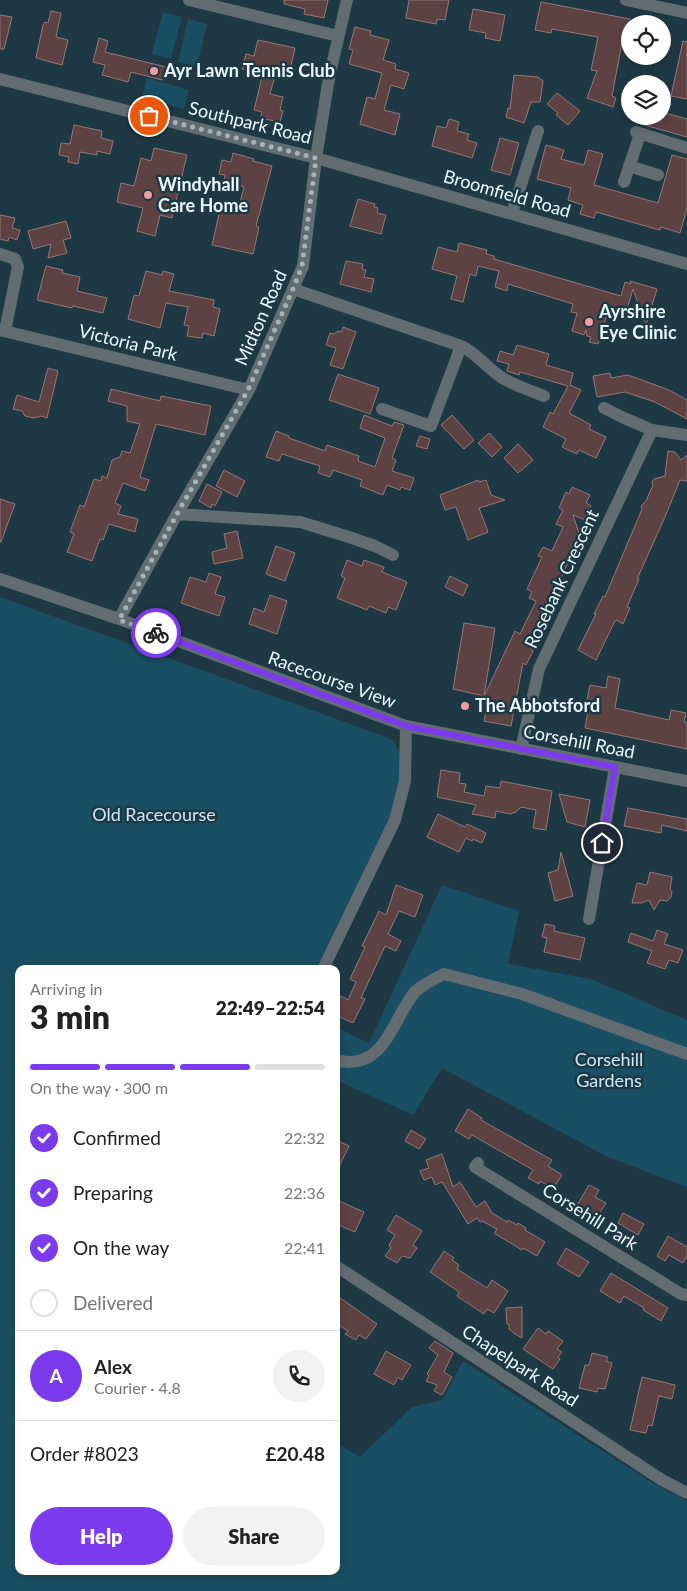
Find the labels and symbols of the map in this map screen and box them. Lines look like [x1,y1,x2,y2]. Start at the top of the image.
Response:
place label: Ayr Lawn Tennis Club [163,59,335,81]
marker: Ayr Lawn Tennis Club [148,65,160,77]
pin [128,95,170,137]
street label: Southpark Road [187,96,314,148]
street label: Broomfield Road [441,164,573,222]
place label: Windyhall Care Home [158,173,248,216]
marker: Windyhall Care Home [142,189,154,201]
street label: Midton Road [229,266,291,369]
place label: Ayrshire Eye Clinic [598,300,677,343]
marker: Ayrshire Eye Clinic [583,316,595,328]
street label: Victoria Park [76,319,181,365]
street label: Rosebank Crescent [519,505,603,652]
courier [131,608,181,658]
street label: Racecourse View [265,646,399,712]
place label: The Abbotsford [475,694,600,716]
marker: The Abbotsford [459,700,471,712]
street label: Corsehill Road [522,719,637,763]
park label: Old Racecourse [92,803,216,825]
pin [581,822,623,864]
park label: Corsehill Gardens [575,1048,643,1091]
street label: Corsehill Park [539,1178,643,1255]
street label: Chapelpark Road [458,1319,583,1411]

